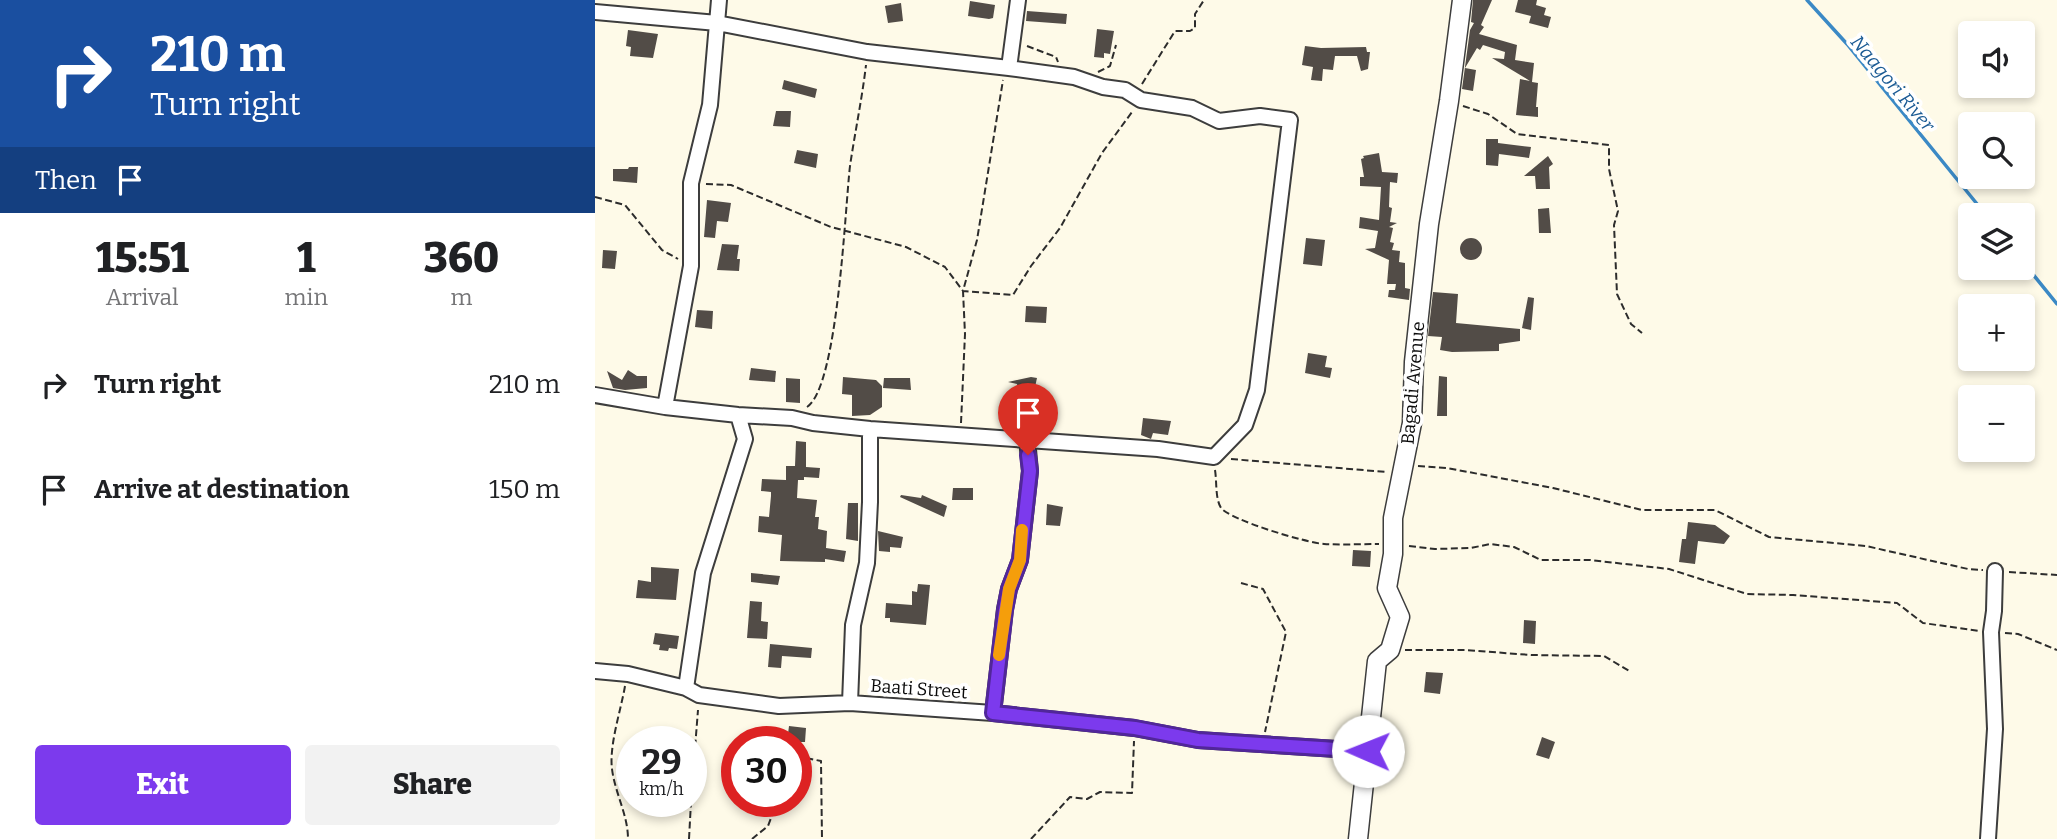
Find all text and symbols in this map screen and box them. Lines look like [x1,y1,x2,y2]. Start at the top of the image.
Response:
map controls [1958,21,2035,462]
button: sound [1958,21,2035,98]
text: 210 m [150,25,285,84]
icon: right [35,28,126,119]
water label: Naagori River [1846,31,1940,137]
text: Turn right [150,85,301,123]
button: search [1958,112,2035,189]
icon: arrive [111,161,149,199]
text: Then [35,165,97,196]
button: layers [1958,203,2035,280]
text: 15:51 [96,233,189,283]
text: 1 [297,233,316,283]
text: 360 [424,233,499,283]
text: Arrival [106,283,179,311]
text: min [285,283,328,311]
text: m [451,283,472,311]
button: + [1958,294,2035,371]
street label: Bagadi Avenue [1397,320,1429,446]
icon: right [35,366,73,404]
text: Turn right [94,369,221,400]
text: 210 m [489,369,560,400]
pin [998,383,1058,455]
button: − [1958,385,2035,462]
icon: arrive [1009,394,1047,432]
icon: arrive [35,471,73,509]
text: Arrive at destination [94,474,349,505]
text: 150 m [489,474,560,505]
street label: Baati Street [870,675,969,703]
position arrow [1331,714,1405,788]
speed limit sign: 30 [721,726,812,817]
text: 29 [641,741,682,783]
button: Exit [35,745,291,825]
button: Share [305,745,560,825]
text: km/h [639,778,684,800]

